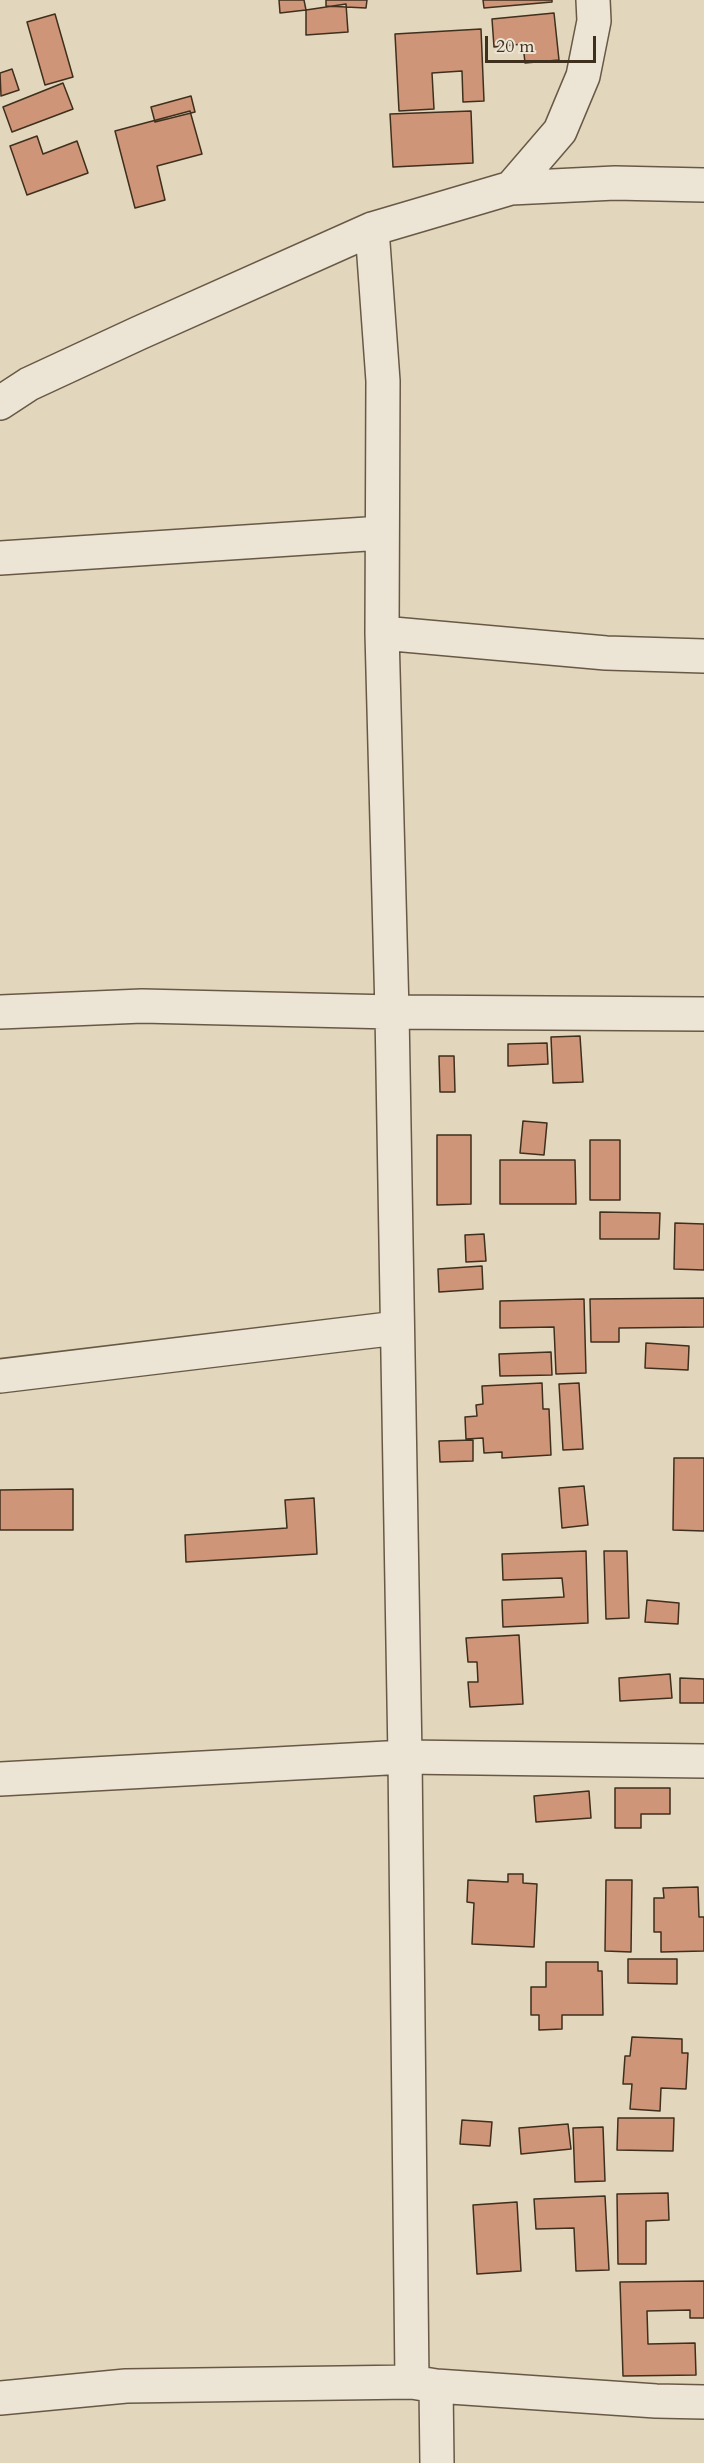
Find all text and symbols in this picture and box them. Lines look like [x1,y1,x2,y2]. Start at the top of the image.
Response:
scale bar [488,24,599,62]
text: 20 m [496,34,535,59]

